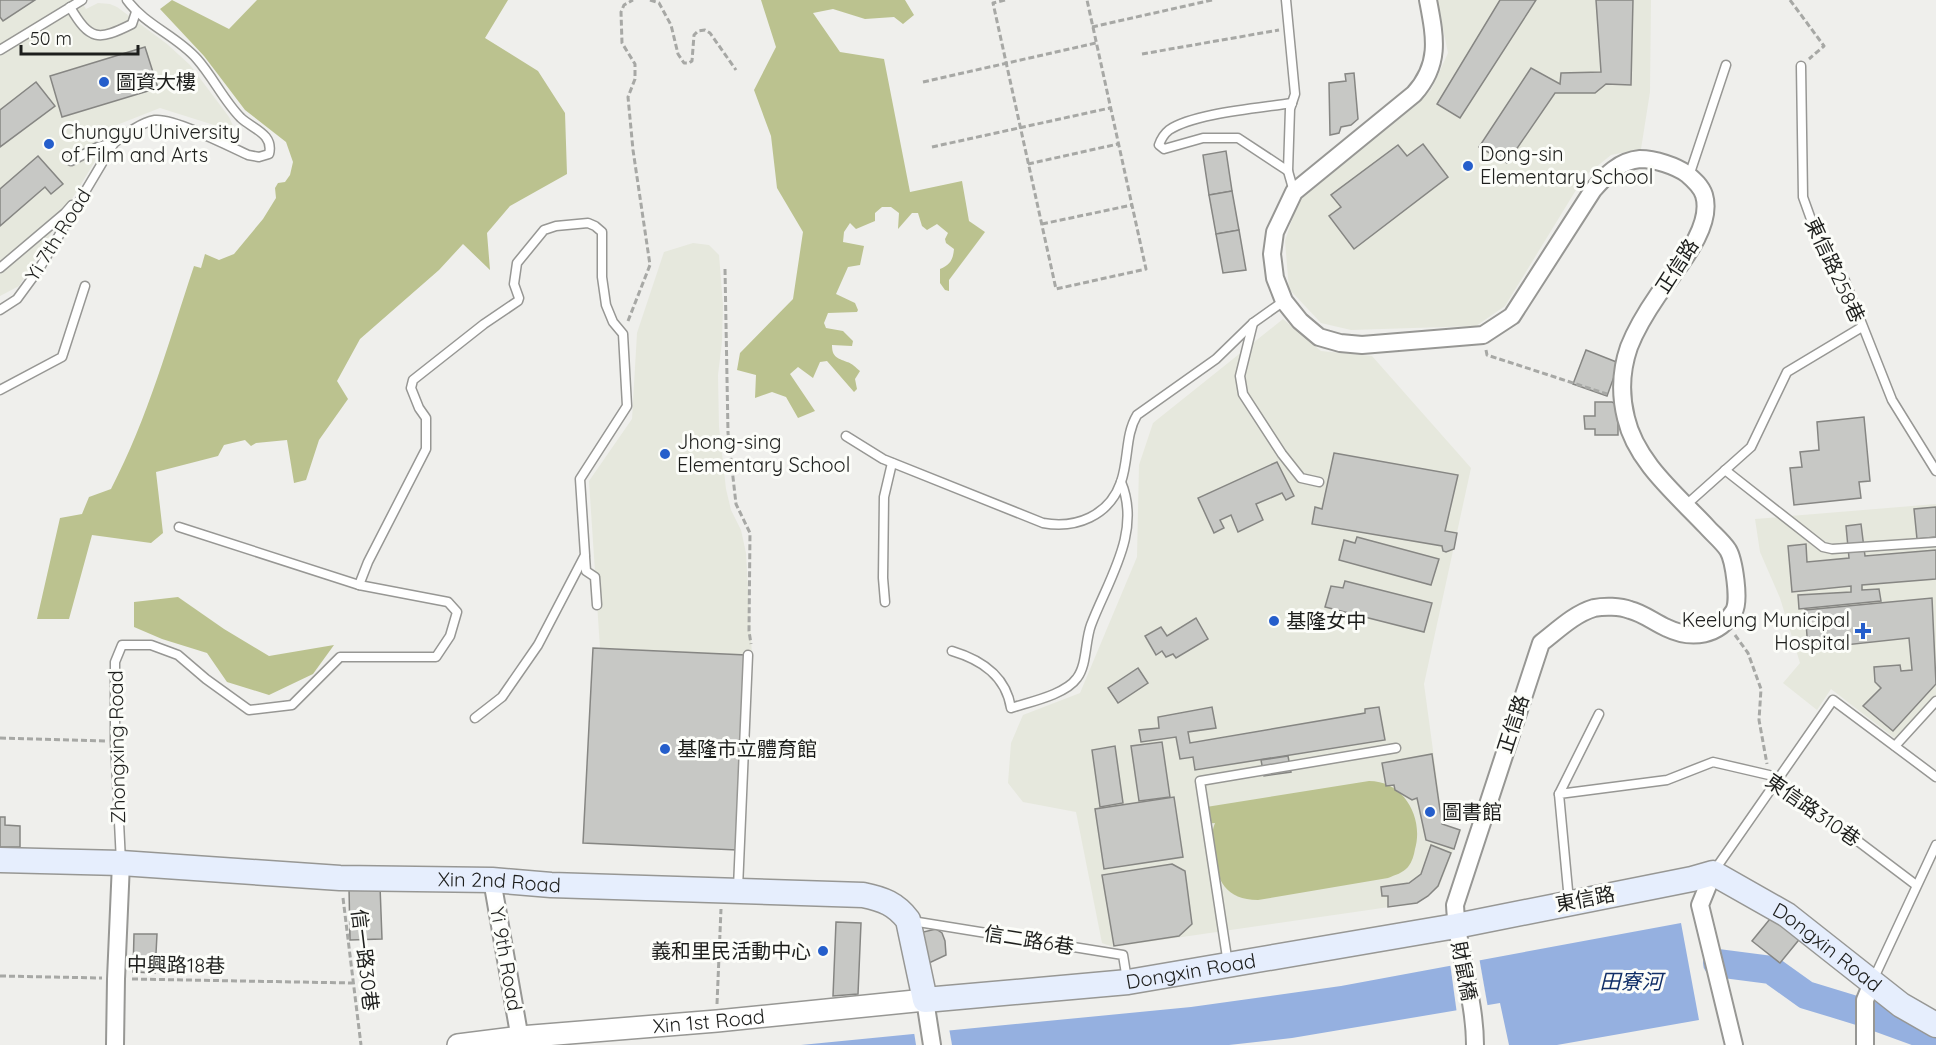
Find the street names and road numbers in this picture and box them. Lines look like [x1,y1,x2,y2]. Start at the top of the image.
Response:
street label: Yi 7th Road [19,184,96,286]
street label: 東信路258巷 [1800,213,1871,326]
street label: 正信路 [1650,234,1703,298]
street label: Zhongxing Road [103,670,130,824]
street label: 正信路 [1491,691,1534,756]
street label: 東信路310巷 [1761,768,1865,851]
street label: Xin 2nd Road [438,866,561,897]
street label: 東信路 [1553,881,1617,917]
street label: Dongxin Road [1769,897,1887,997]
street label: Yi 9th Road [485,905,528,1013]
street label: 信一路30巷 [347,908,384,1012]
street label: 信二路6巷 [982,920,1076,959]
street label: 財鼠橋 [1446,939,1482,1003]
street label: Dongxin Road [1124,947,1257,994]
street label: 中興路18巷 [127,951,225,978]
street label: Xin 1st Road [652,1003,766,1038]

